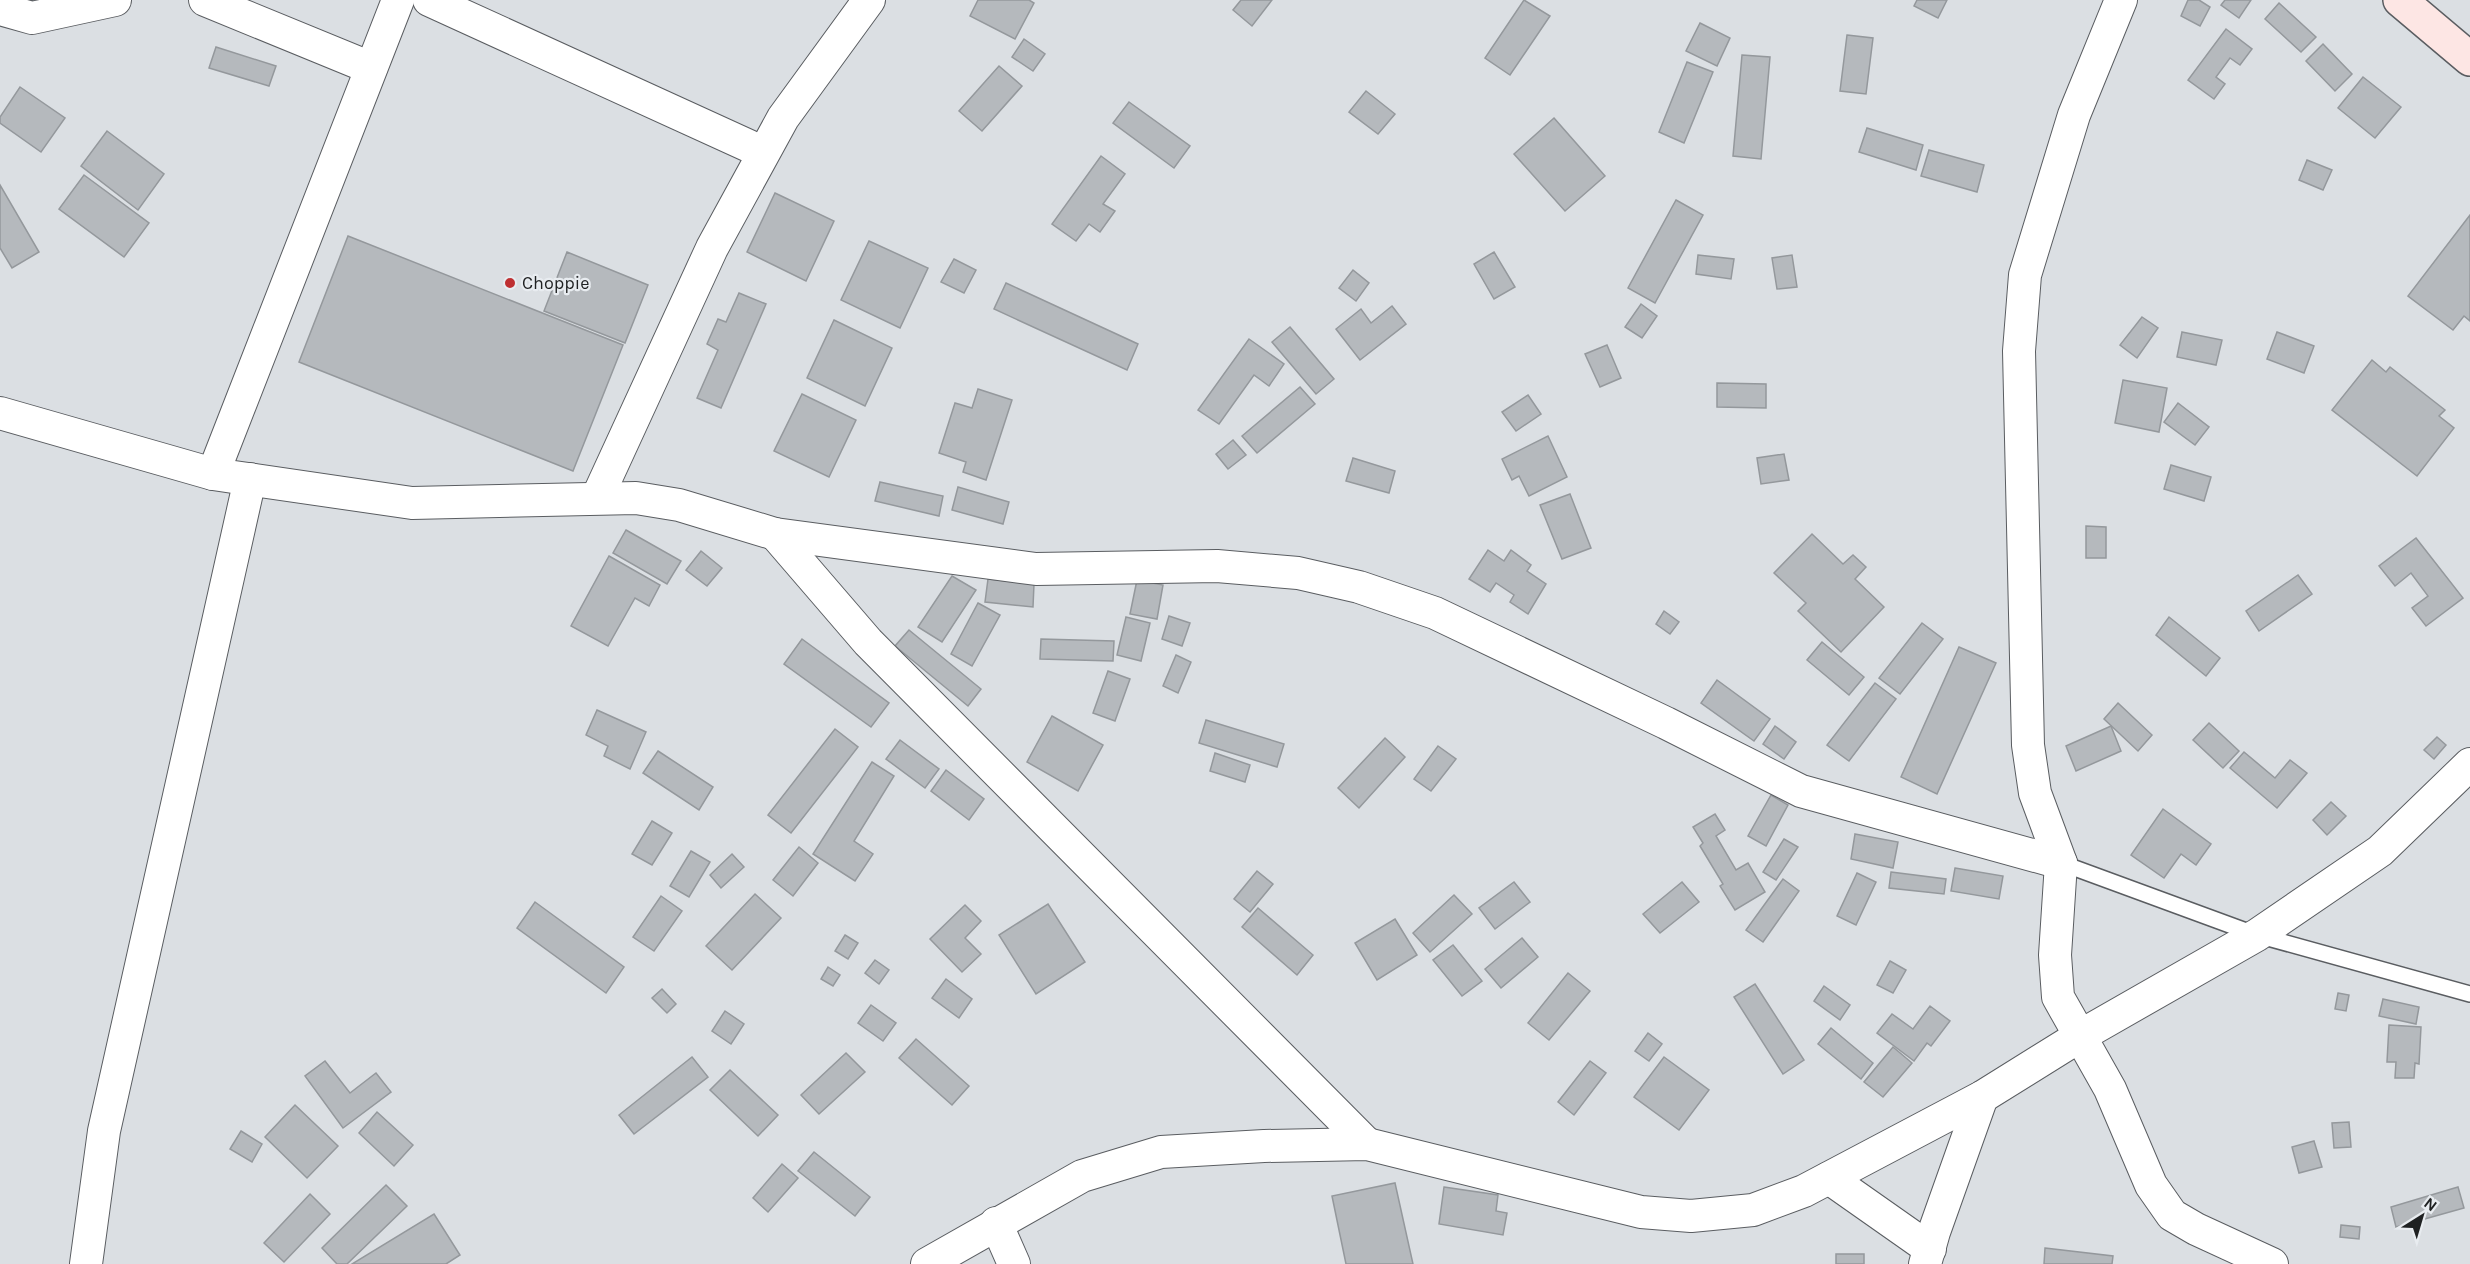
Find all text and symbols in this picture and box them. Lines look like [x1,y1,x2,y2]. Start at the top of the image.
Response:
place label: Choppie [522,272,589,294]
marker: Choppie [503,276,517,290]
north arrow [2392,1186,2452,1246]
text: N [2420,1193,2441,1215]

